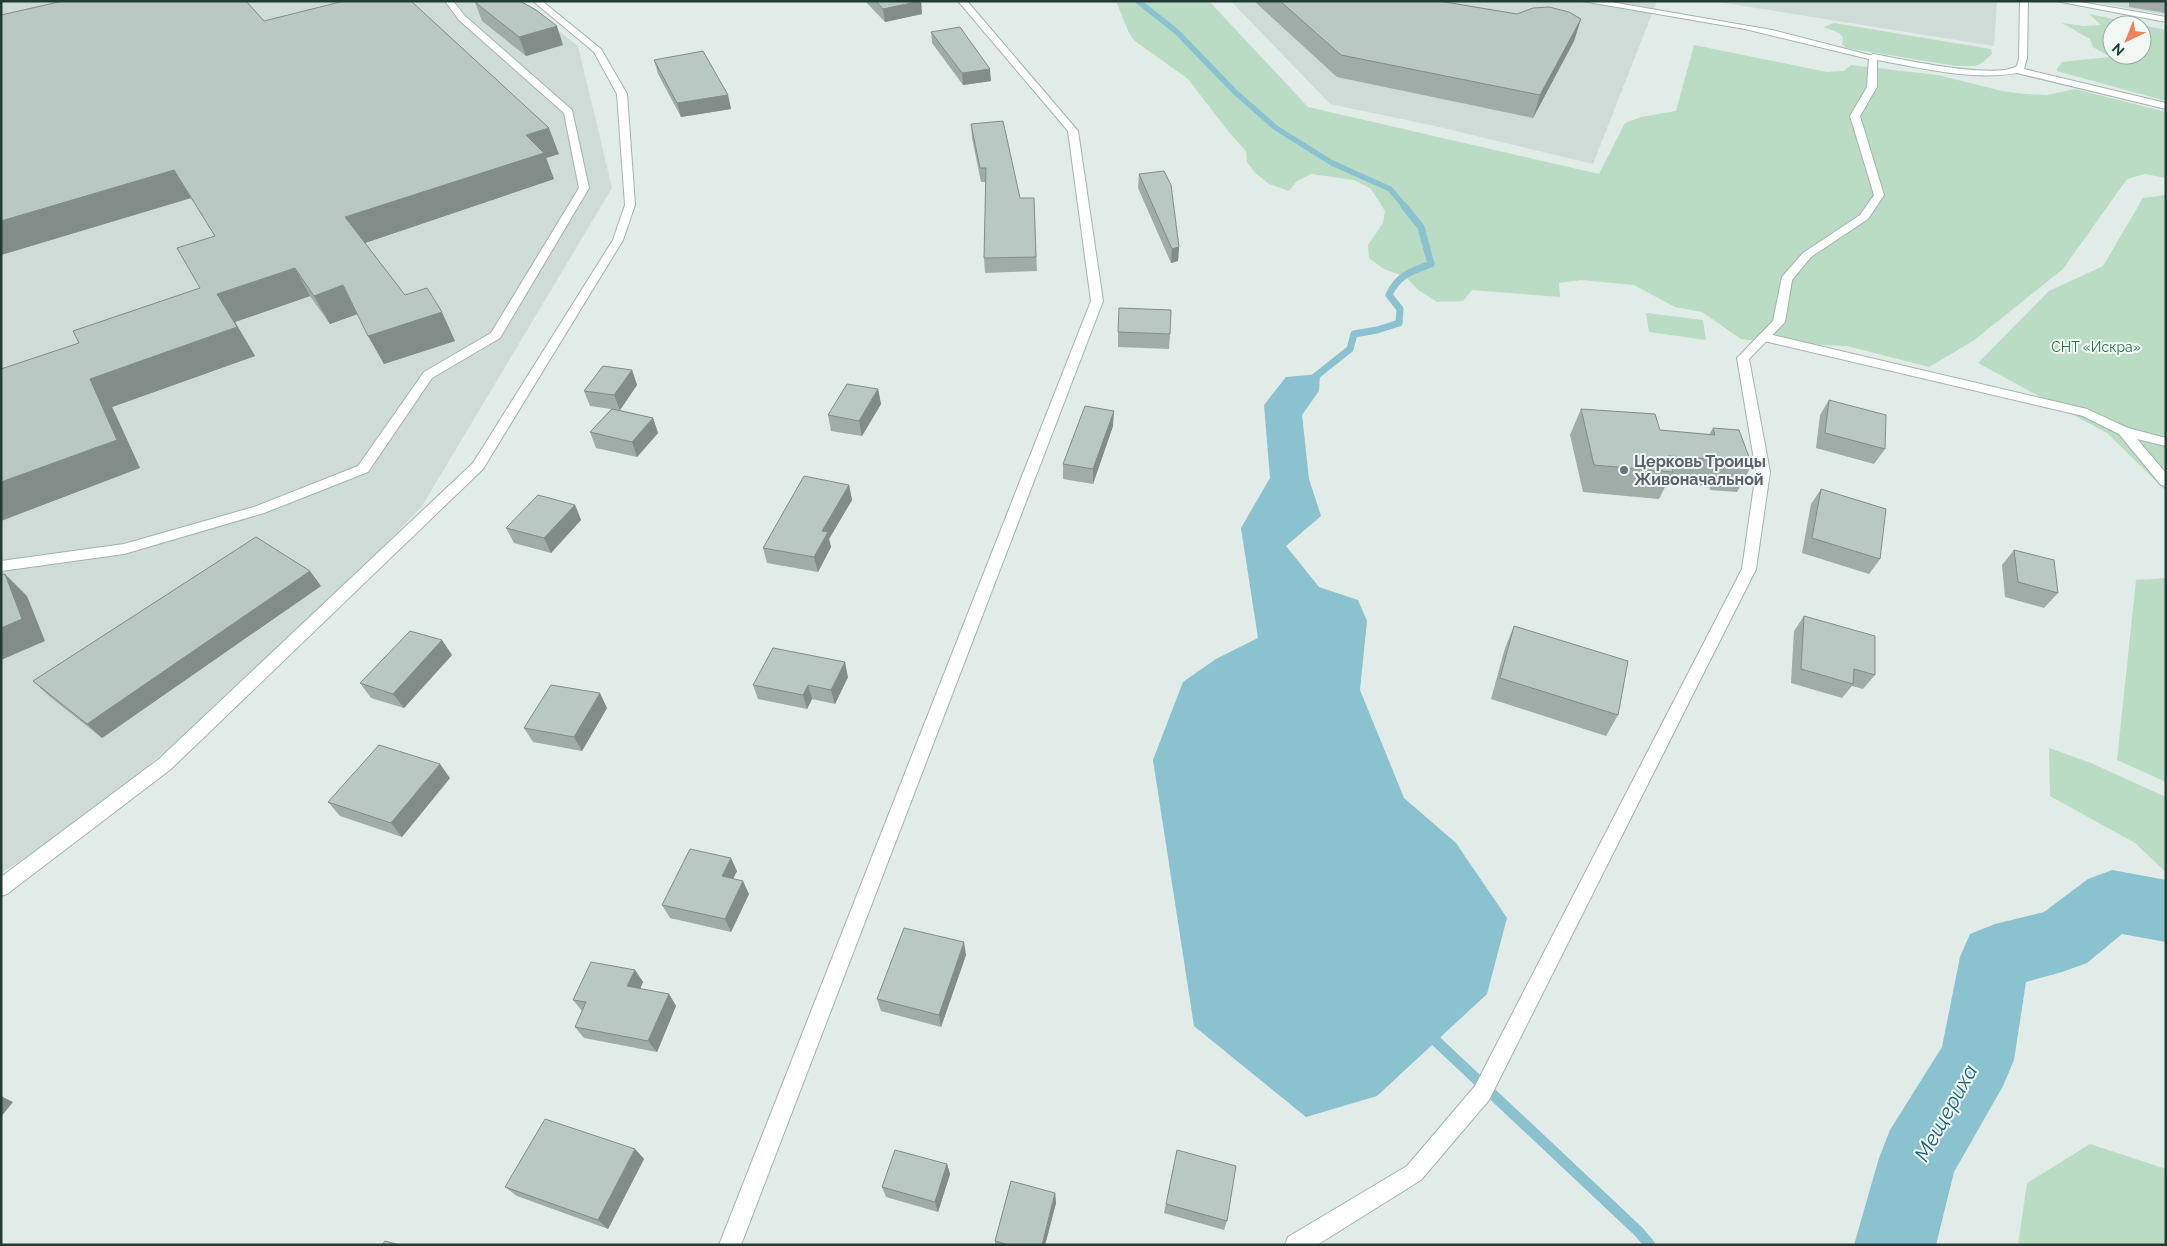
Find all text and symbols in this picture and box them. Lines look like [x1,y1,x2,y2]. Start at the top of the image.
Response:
north arrow [2102,15,2152,65]
text: N [2109,40,2127,59]
park label: СНТ «Искра» [2051,339,2141,355]
place label: Церковь Троицы Живоначальной [1634,452,1766,489]
marker: Церковь Троицы Живоначальной [1618,464,1630,476]
water label: Мещериха [1909,1060,1982,1166]

